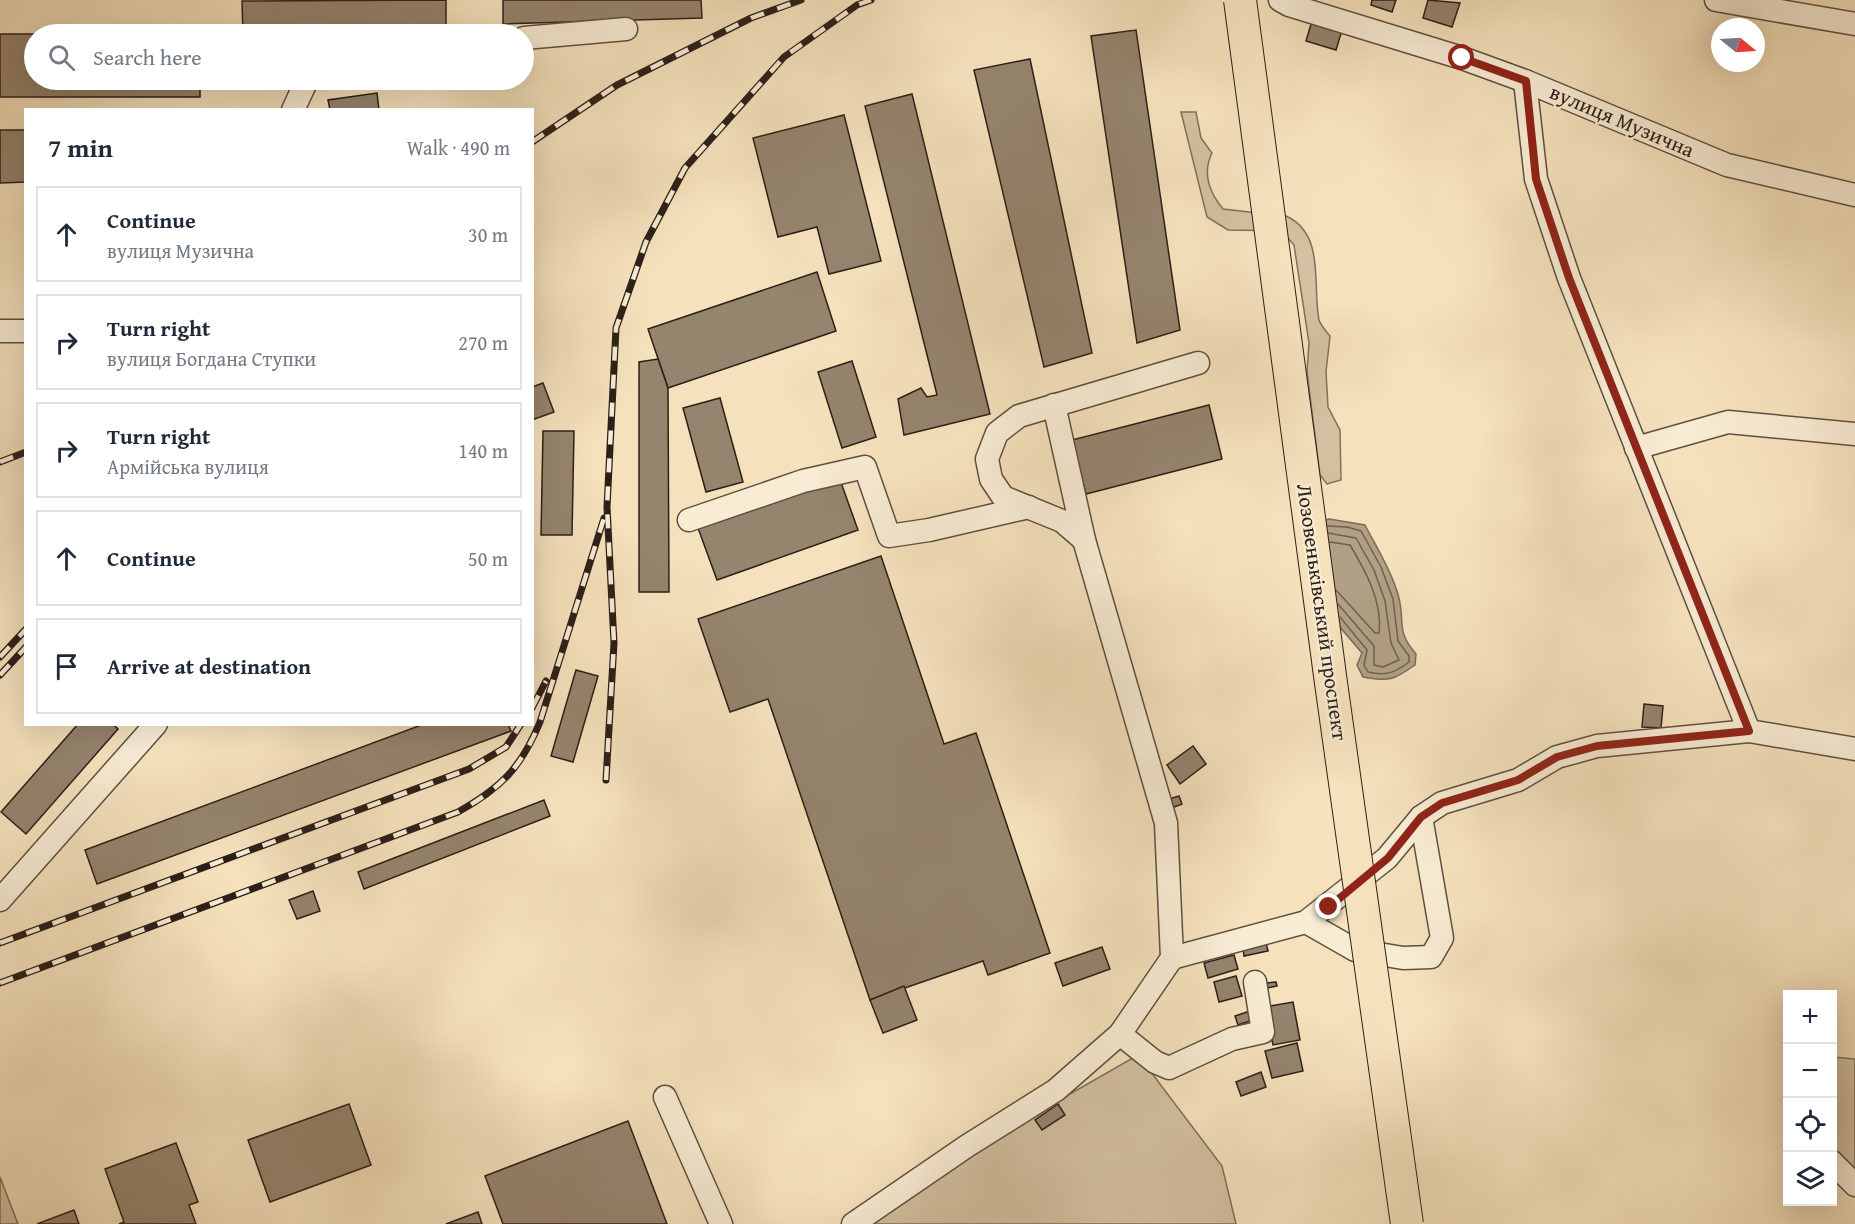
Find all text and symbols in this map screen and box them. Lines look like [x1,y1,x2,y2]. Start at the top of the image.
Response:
north arrow [1711,18,1765,72]
search box [24,24,534,90]
icon: search [45,41,78,74]
text: Search here [93,41,202,73]
route start [1448,44,1474,70]
street label: вулиця Музична [1545,76,1699,165]
text: 7 min [48,128,113,167]
text: Walk · 490 m [407,133,510,162]
text: Continue [107,204,196,236]
icon: ahead [50,218,83,251]
text: 30 m [468,220,508,249]
text: вулиця Музична [107,236,254,265]
text: Turn right [107,312,210,344]
icon: right [50,326,83,359]
text: 270 m [458,328,508,357]
text: вулиця Богдана Ступки [107,344,316,373]
text: Turn right [107,420,210,452]
icon: right [50,434,83,467]
text: 140 m [458,436,508,465]
text: Армійська вулиця [107,452,269,481]
street label: Лозовеньківський проспект [1289,481,1356,742]
icon: ahead [50,542,83,575]
text: Continue [107,542,196,574]
text: 50 m [468,544,508,573]
icon: arrive [50,650,83,683]
text: Arrive at destination [107,650,311,682]
route end [1315,893,1341,919]
map controls [1783,990,1837,1206]
button: + [1783,990,1837,1044]
button: − [1783,1044,1837,1098]
button: locate [1783,1098,1837,1152]
button: layers [1783,1152,1837,1206]

